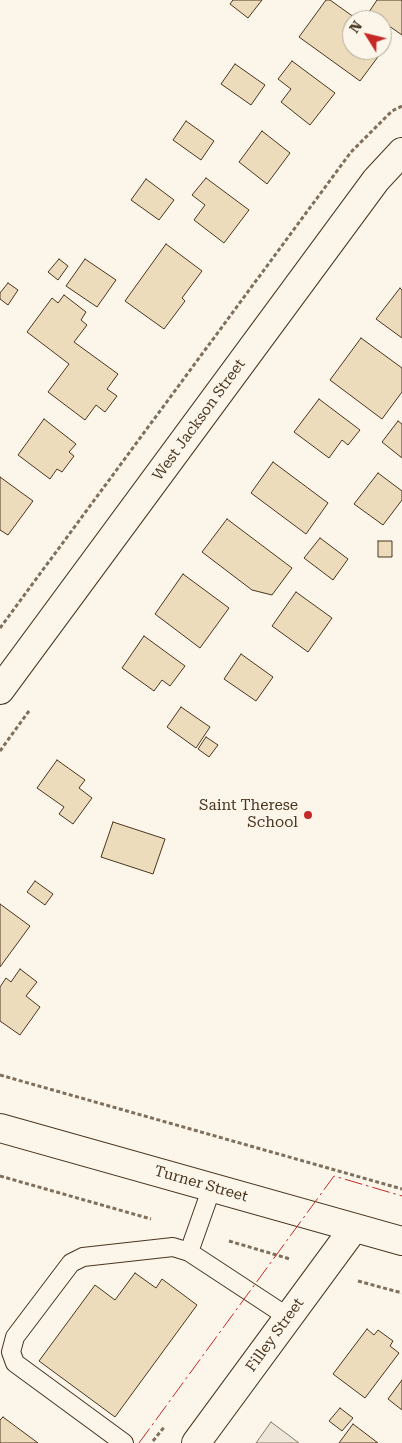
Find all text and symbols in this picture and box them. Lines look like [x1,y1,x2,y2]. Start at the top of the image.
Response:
north arrow [342,10,392,60]
text: N [346,18,365,36]
street label: West Jackson Street [149,356,249,484]
place label: Saint Therese School [199,797,298,832]
marker: Saint Therese School [302,809,314,821]
street label: Turner Street [152,1162,250,1206]
street label: Filley Street [242,1295,308,1375]

